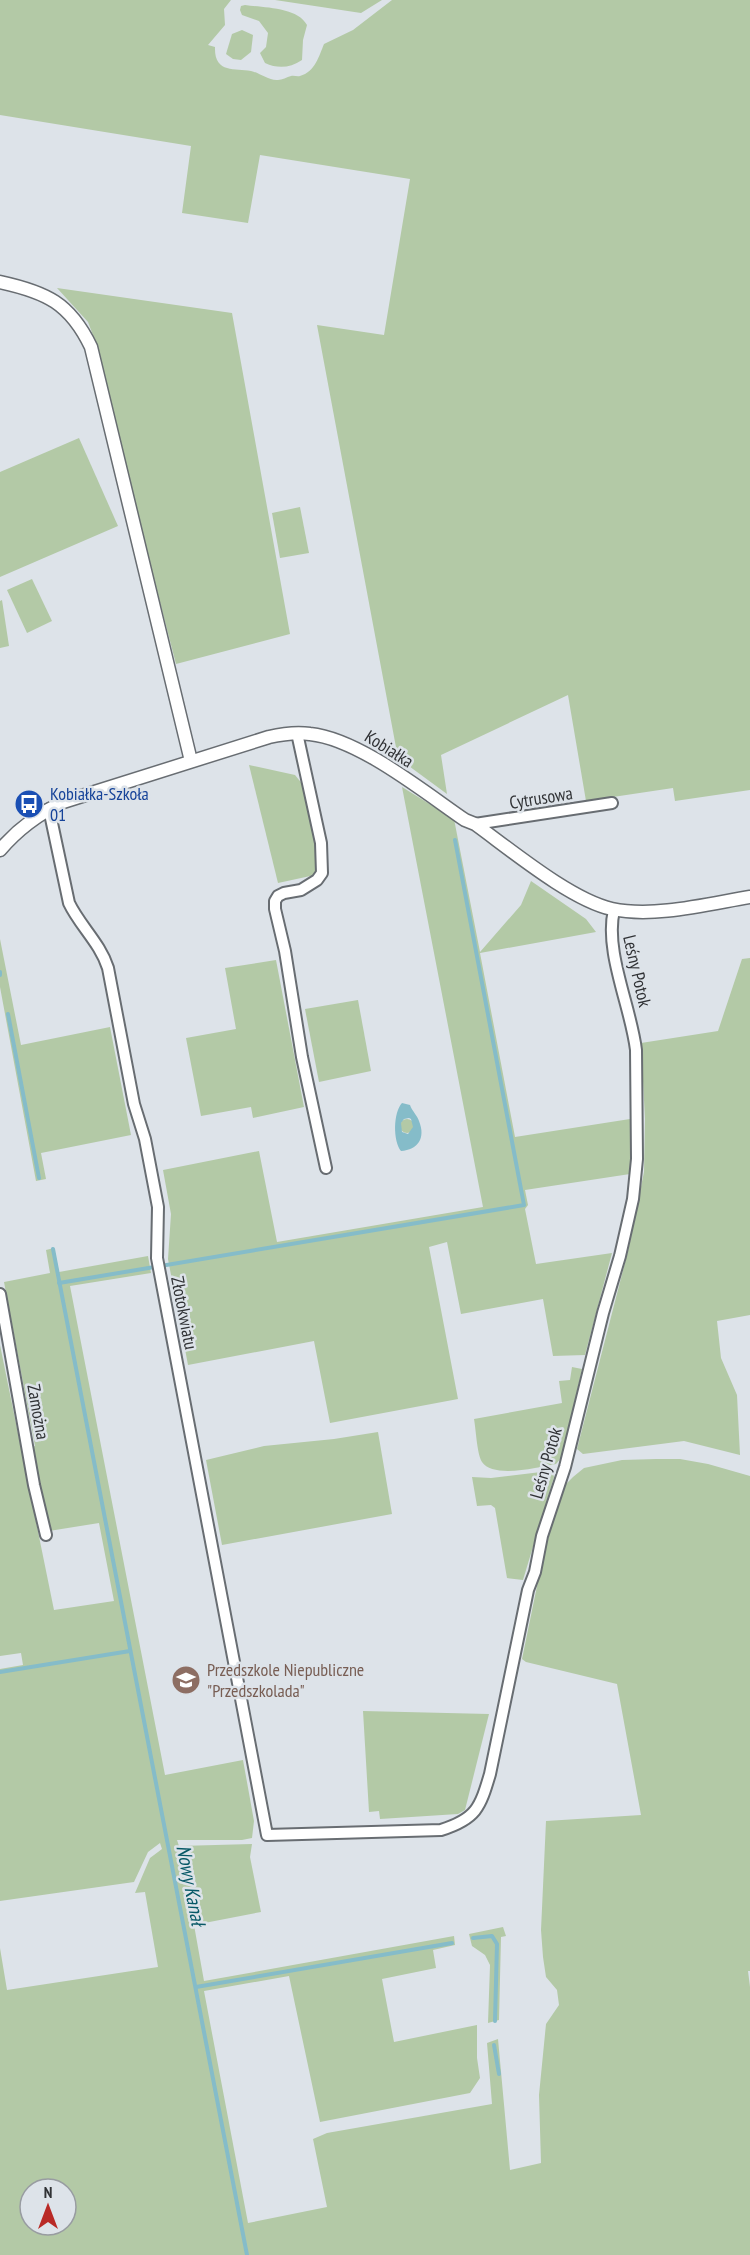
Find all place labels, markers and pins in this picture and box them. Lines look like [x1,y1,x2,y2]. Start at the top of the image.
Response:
place label: Kobiałka-Szkoła 01 [50,782,149,826]
bus stop icon: Kobiałka-Szkoła 01 [13,788,45,820]
place label: Przedszkole Niepubliczne "Przedszkolada" [207,1658,364,1702]
school or university icon: Przedszkole Niepubliczne "Przedszkolada" [170,1664,202,1696]

